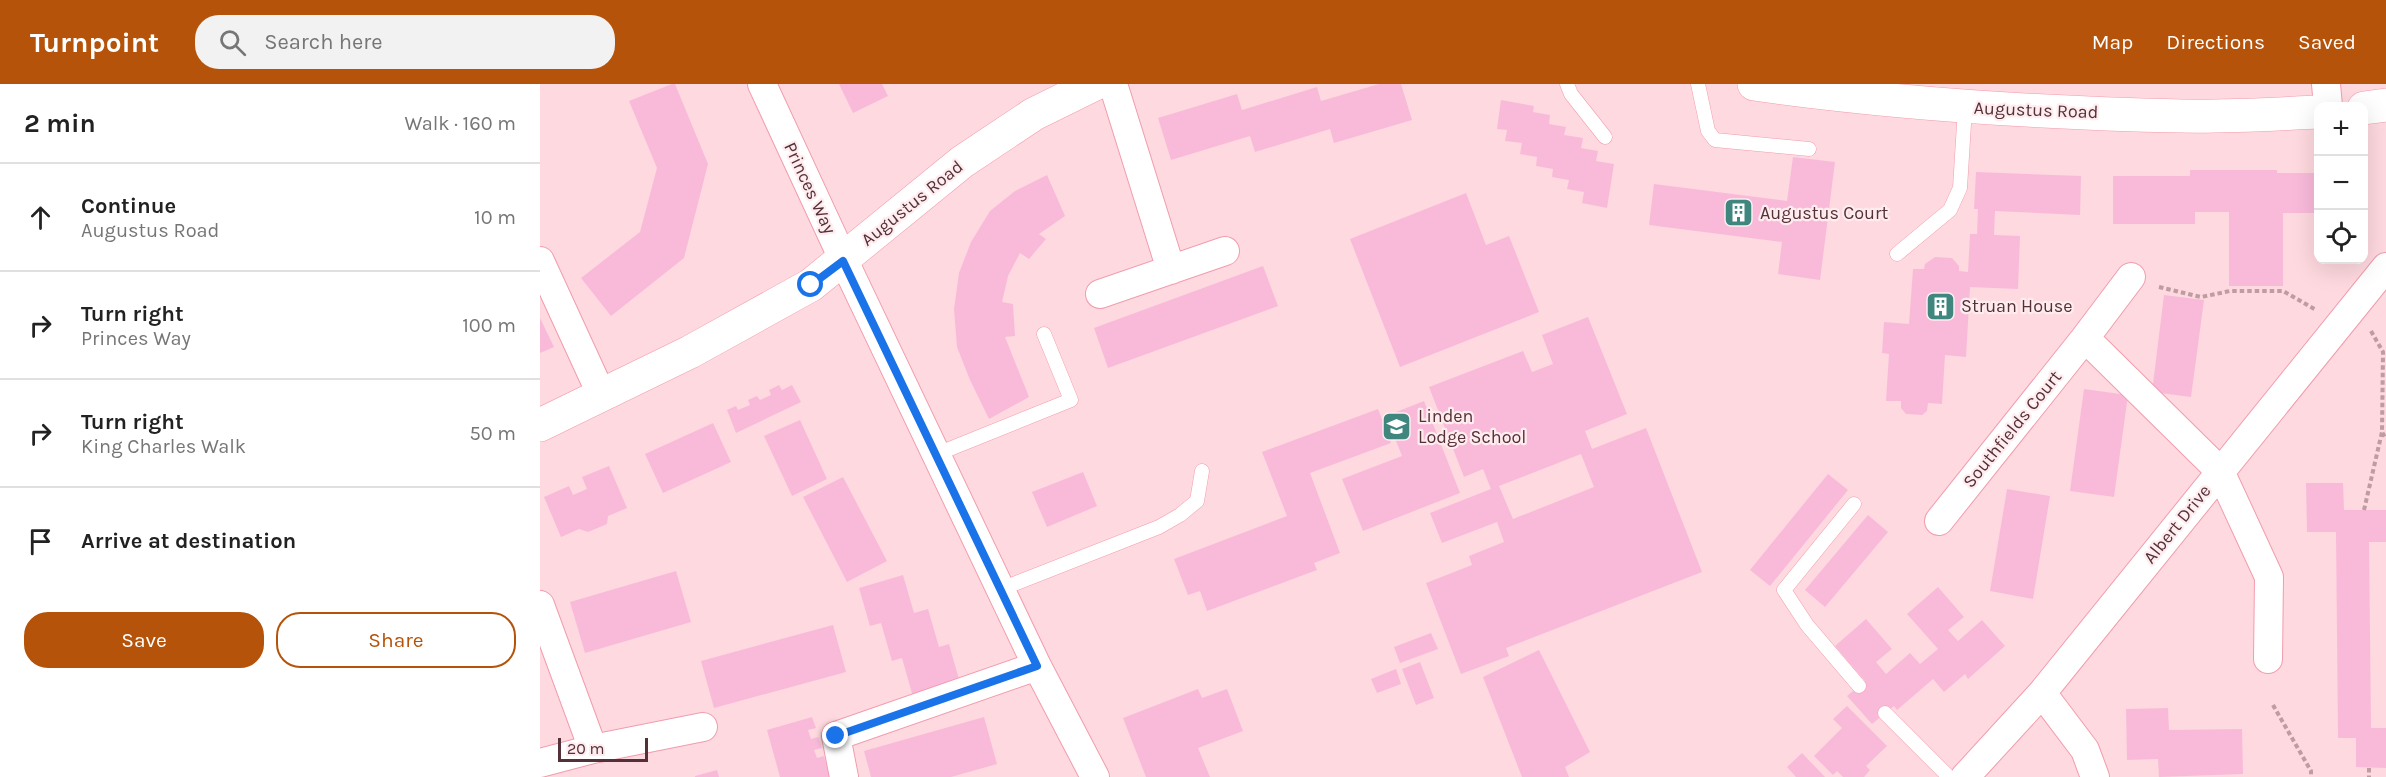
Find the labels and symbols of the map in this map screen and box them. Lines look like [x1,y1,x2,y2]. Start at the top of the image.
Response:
street label: Augustus Road [1973,97,2099,123]
street label: Princes Way [779,139,841,238]
street label: Augustus Road [857,155,967,251]
building icon: Augustus Court [1723,197,1755,229]
place label: Augustus Court [1760,202,1888,224]
route start [797,271,823,297]
building icon: Struan House [1924,290,1956,322]
place label: Struan House [1961,295,2073,317]
street label: Southfields Court [1958,366,2066,492]
place label: Linden Lodge School [1418,405,1526,448]
school or university icon: Linden Lodge School [1381,410,1413,442]
street label: Albert Drive [2139,480,2215,568]
route end [822,722,848,748]
scale bar [558,735,648,762]

